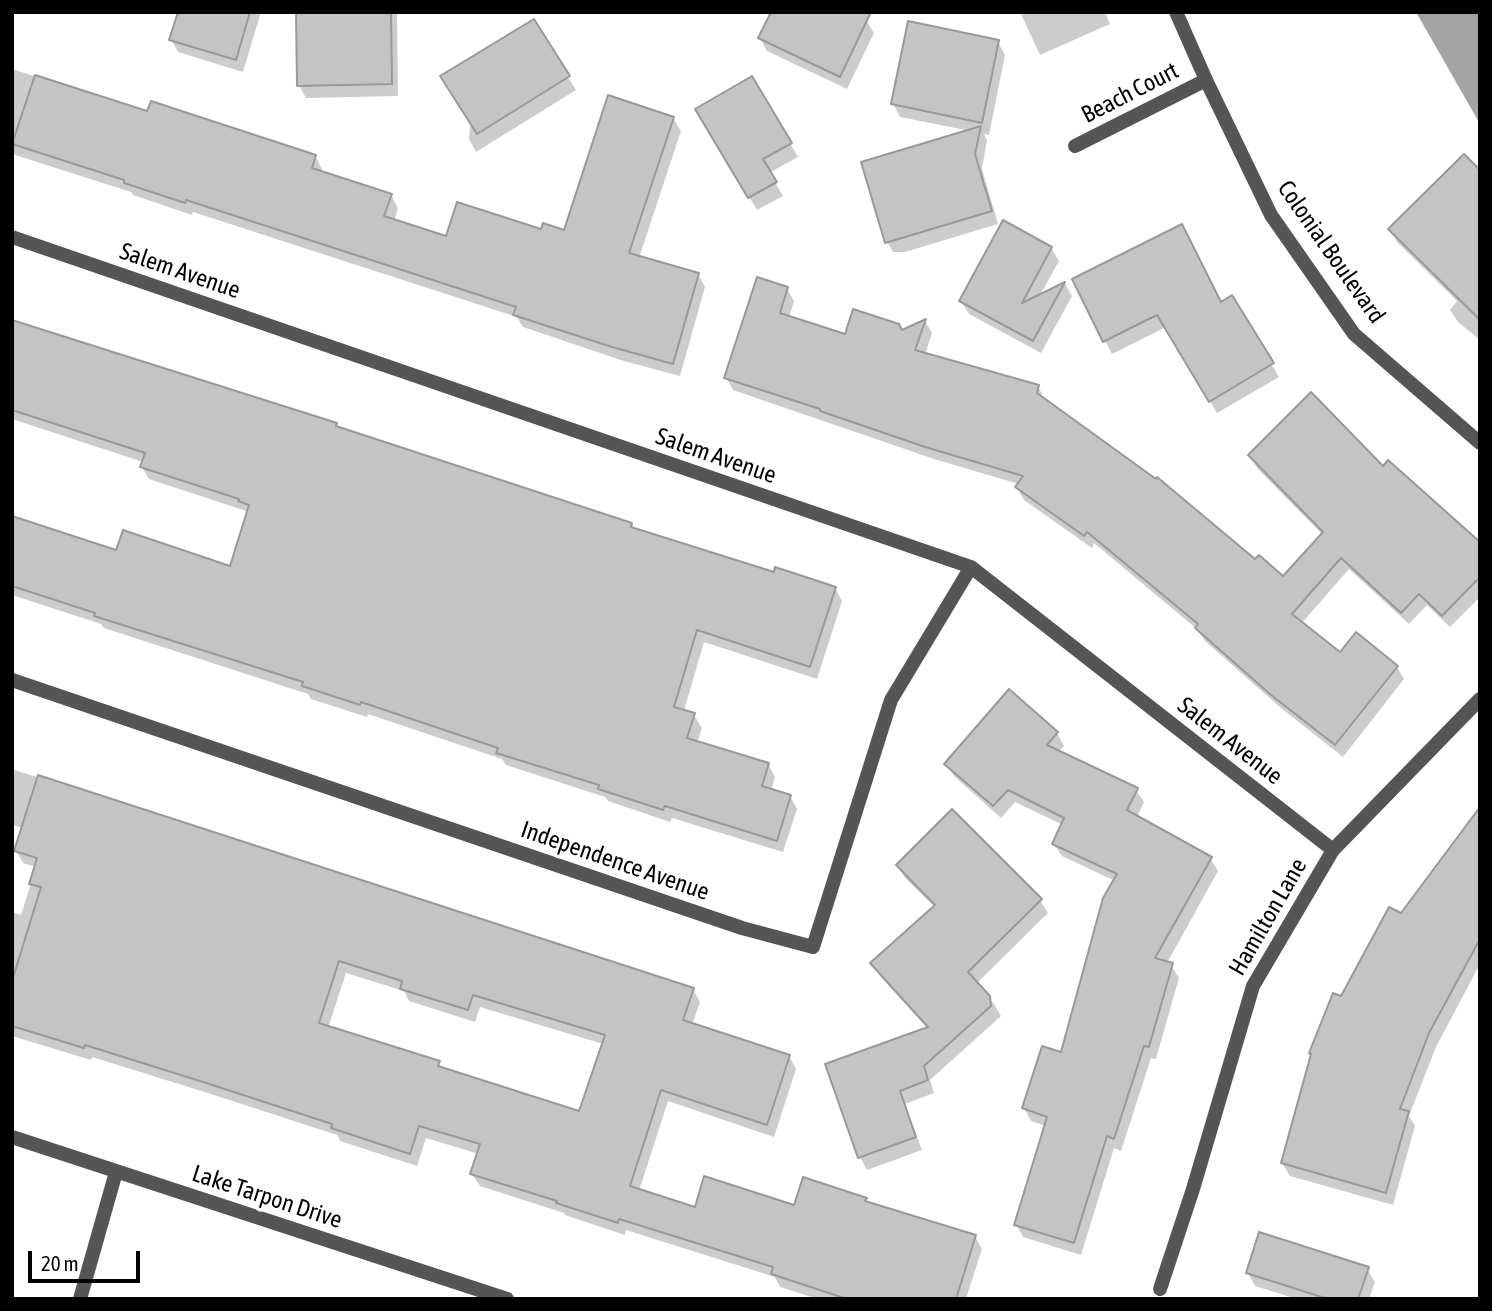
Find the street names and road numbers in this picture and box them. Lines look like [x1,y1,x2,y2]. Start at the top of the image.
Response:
street label: Beach Court [1077,56,1183,130]
street label: Colonial Boulevard [1271,175,1391,329]
street label: Salem Avenue [116,237,244,305]
street label: Salem Avenue [652,422,780,490]
street label: Salem Avenue [1172,691,1288,791]
street label: Independence Avenue [517,815,713,907]
street label: Hamilton Lane [1223,853,1313,981]
street label: Lake Tarpon Drive [188,1159,346,1235]

